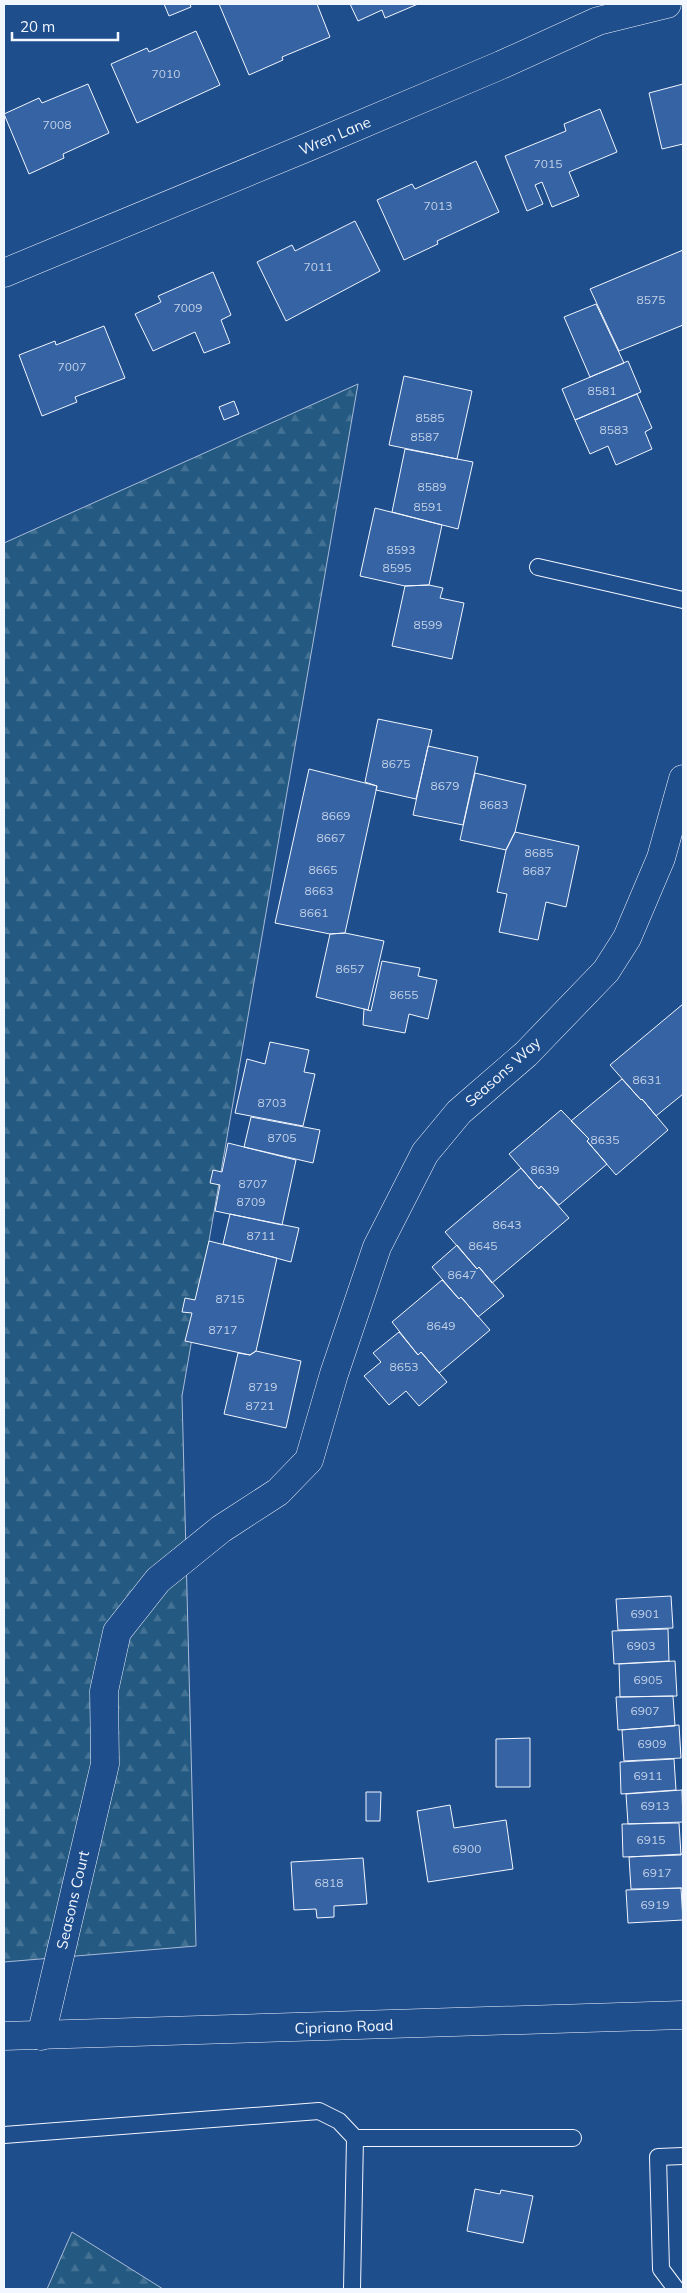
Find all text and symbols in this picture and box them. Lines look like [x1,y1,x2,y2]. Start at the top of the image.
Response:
scale bar [12,10,119,42]
text: 20 m [20,17,55,36]
house number: 7010 [152,66,180,81]
street label: Wren Lane [296,112,374,159]
house number: 7008 [43,117,71,132]
house number: 7015 [534,156,562,171]
house number: 7013 [424,198,452,213]
house number: 7011 [304,259,332,274]
house number: 8575 [637,292,665,307]
house number: 7009 [174,300,202,315]
house number: 7007 [58,359,86,374]
house number: 8581 [588,383,616,398]
house number: 8585 [416,410,444,425]
house number: 8583 [600,422,628,437]
house number: 8587 [411,429,439,444]
house number: 8589 [418,479,446,494]
house number: 8591 [414,499,442,514]
house number: 8593 [387,542,415,557]
house number: 8595 [383,560,411,575]
house number: 8599 [414,617,442,632]
house number: 8675 [382,756,410,771]
house number: 8679 [431,778,459,793]
house number: 8683 [480,797,508,812]
house number: 8669 [322,808,350,823]
house number: 8667 [317,830,345,845]
house number: 8685 [525,845,553,860]
house number: 8665 [309,862,337,877]
house number: 8687 [523,863,551,878]
house number: 8663 [305,883,333,898]
house number: 8661 [300,905,328,920]
house number: 8657 [336,961,364,976]
house number: 8655 [390,987,418,1002]
street label: Seasons Way [461,1033,544,1111]
house number: 8631 [633,1072,661,1087]
house number: 8703 [258,1095,286,1110]
house number: 8705 [268,1130,296,1145]
house number: 8635 [591,1132,619,1147]
house number: 8639 [531,1162,559,1177]
house number: 8707 [239,1176,267,1191]
house number: 8709 [237,1194,265,1209]
house number: 8643 [493,1217,521,1232]
house number: 8711 [247,1228,275,1243]
house number: 8645 [469,1238,497,1253]
house number: 8647 [448,1267,476,1282]
house number: 8715 [216,1291,244,1306]
house number: 8649 [427,1318,455,1333]
house number: 8717 [209,1322,237,1337]
house number: 8653 [390,1359,418,1374]
house number: 8719 [249,1379,277,1394]
house number: 8721 [246,1398,274,1413]
house number: 6901 [631,1606,659,1621]
house number: 6903 [627,1638,655,1653]
house number: 6905 [634,1672,662,1687]
house number: 6907 [631,1703,659,1718]
house number: 6909 [638,1736,666,1751]
house number: 6911 [634,1768,662,1783]
house number: 6913 [641,1798,669,1813]
house number: 6915 [637,1832,665,1847]
house number: 6900 [453,1841,481,1856]
street label: Seasons Court [52,1849,93,1951]
house number: 6917 [643,1865,671,1880]
house number: 6818 [315,1875,343,1890]
house number: 6919 [641,1897,669,1912]
street label: Cipriano Road [294,2015,394,2038]

